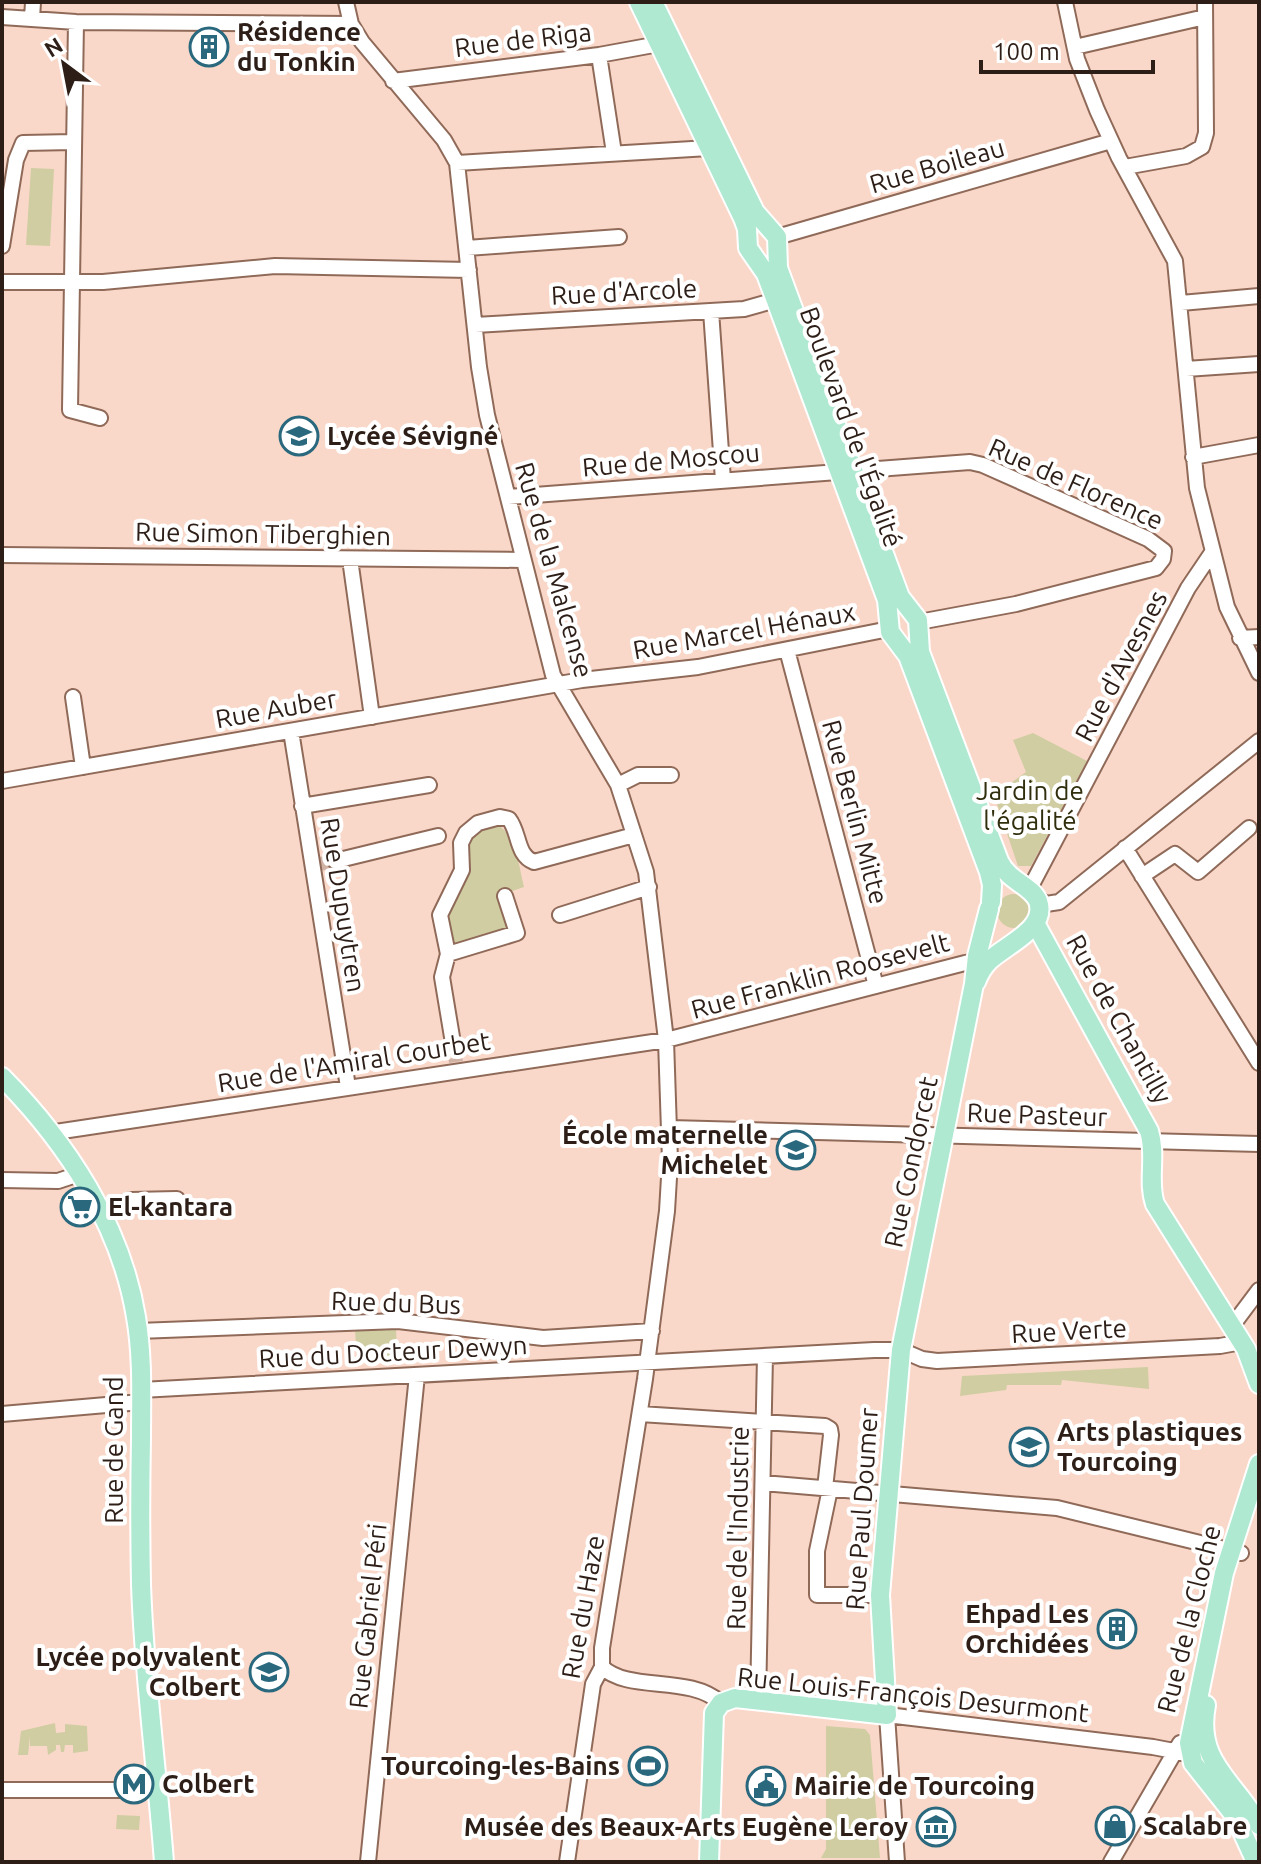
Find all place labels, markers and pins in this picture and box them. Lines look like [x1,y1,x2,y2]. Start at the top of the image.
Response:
place label: Résidence du Tonkin [237,17,361,76]
building icon: Résidence du Tonkin [188,26,230,68]
school or university icon: Lycée Sévigné [278,415,320,457]
place label: Lycée Sévigné [327,421,499,450]
place label: École maternelle Michelet [562,1119,768,1179]
school or university icon: École maternelle Michelet [775,1129,817,1171]
supermarket icon: El-kantara [59,1186,101,1228]
place label: El-kantara [108,1192,233,1221]
place label: Arts plastiques Tourcoing [1057,1417,1242,1476]
school or university icon: Arts plastiques Tourcoing [1008,1426,1050,1468]
place label: Ehpad Les Orchidées [965,1599,1089,1658]
building icon: Ehpad Les Orchidées [1096,1608,1138,1650]
place label: Lycée polyvalent Colbert [36,1642,241,1701]
school or university icon: Lycée polyvalent Colbert [248,1651,290,1693]
sports icon: Tourcoing-les-Bains [627,1745,669,1787]
place label: Tourcoing-les-Bains [381,1751,620,1780]
metro station icon: Colbert [113,1763,155,1805]
public building icon: Mairie de Tourcoing [745,1765,787,1807]
place label: Colbert [162,1769,254,1798]
place label: Mairie de Tourcoing [794,1771,1035,1800]
shop icon: Scalabre [1094,1805,1136,1847]
museum icon: Musée des Beaux-Arts Eugène Leroy [915,1806,957,1848]
place label: Scalabre [1143,1811,1247,1840]
place label: Musée des Beaux-Arts Eugène Leroy [464,1812,908,1841]

